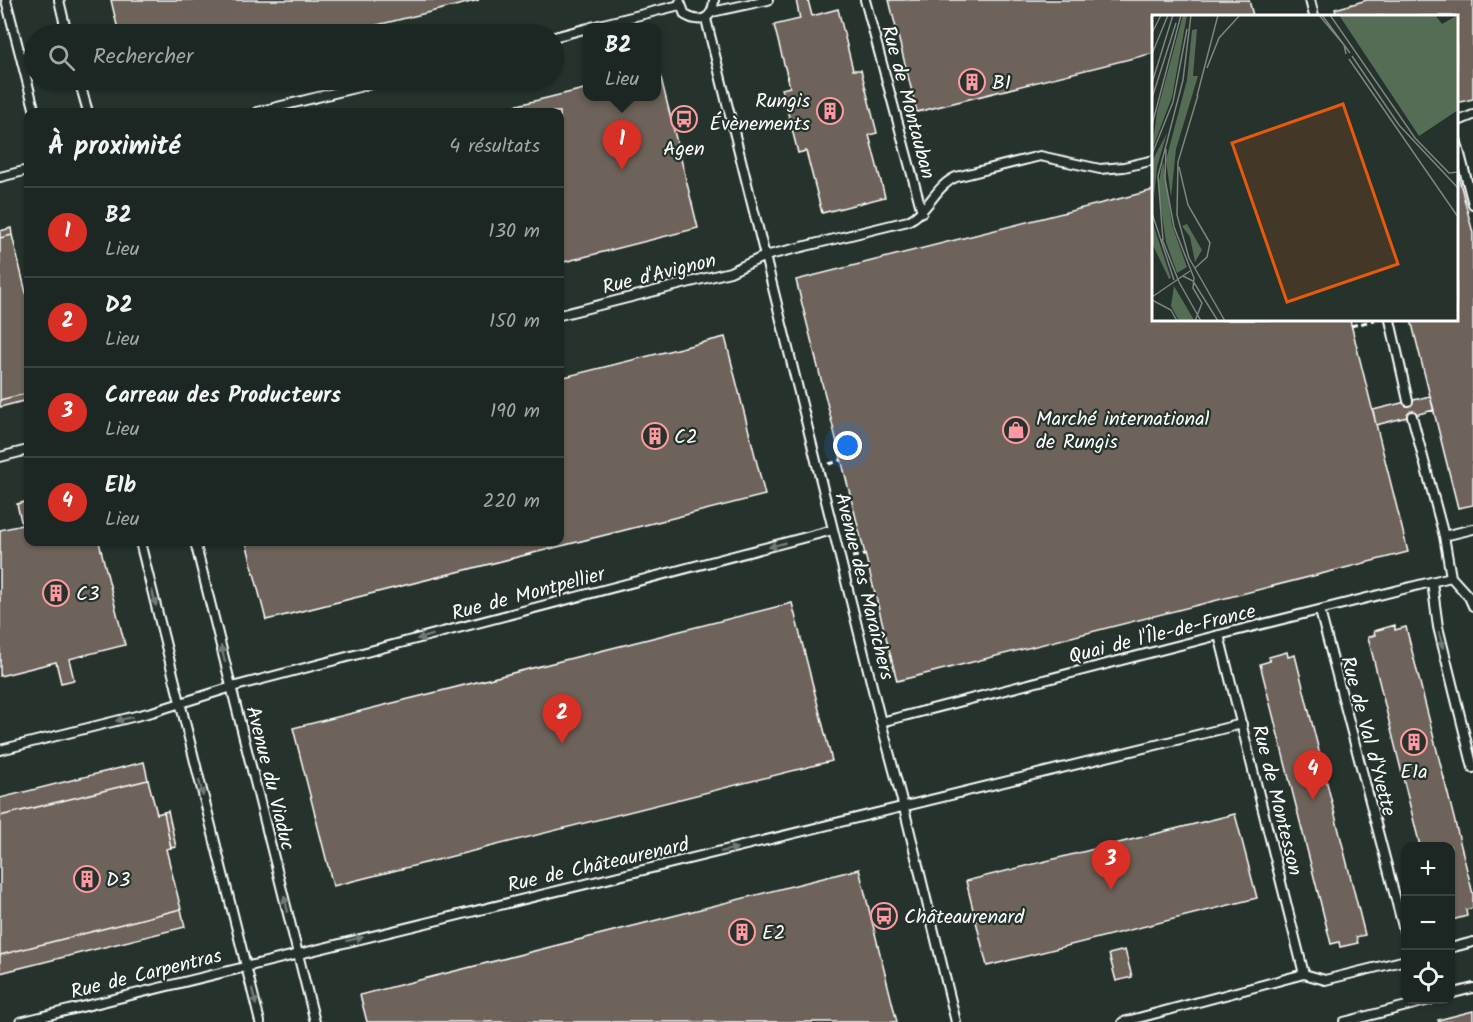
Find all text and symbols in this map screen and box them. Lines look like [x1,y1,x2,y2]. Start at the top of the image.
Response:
inset map [1152,15,1458,321]
street label: Rue de Montauban [871,22,943,183]
popup [583,23,661,101]
search box [24,24,564,90]
text: B2 [605,29,631,64]
text: Rechercher [93,40,193,75]
icon: search [45,41,78,74]
text: Lieu [605,64,639,96]
building icon: B1 [957,67,987,97]
place label: B1 [992,68,1011,100]
place label: Rungis Évènements [710,86,810,141]
building icon: Rungis Évènements [815,96,845,126]
bus stop icon: Agen [669,104,699,134]
pin: 1 [602,120,642,170]
text: À proximité [48,126,180,168]
text: 4 résultats [449,131,540,163]
place label: Agen [663,134,705,166]
text: B2 [105,199,132,234]
text: 1 [64,216,71,248]
text: 130 m [488,216,540,248]
text: Lieu [105,234,139,266]
street label: Rue d'Avignon [599,245,720,305]
text: D2 [105,289,132,324]
text: 2 [62,306,73,338]
text: 150 m [489,306,540,338]
text: Lieu [105,324,139,356]
text: Carreau des Producteurs [105,379,341,414]
text: 3 [62,396,73,428]
text: 190 m [490,396,540,428]
place label: Marché international de Rungis [1036,404,1210,459]
text: Lieu [105,414,139,446]
shop icon: Marché international de Rungis [1001,415,1031,445]
building icon: C2 [640,421,670,451]
place label: C2 [674,422,698,454]
your location [833,431,862,460]
text: E1b [105,469,136,504]
text: 4 [62,486,73,518]
text: 220 m [483,486,540,518]
street label: Avenue des Maraîchers [824,489,902,684]
text: Lieu [105,504,139,536]
one-way arrow [767,541,785,550]
street label: Rue de Montpellier [448,559,610,631]
building icon: C3 [41,578,71,608]
place label: C3 [76,579,99,611]
one-way arrow [150,589,160,607]
street label: Quai de l'Île-de-France [1066,596,1259,674]
one-way arrow [1437,630,1447,649]
one-way arrow [416,632,434,642]
one-way arrow [218,645,228,663]
street label: Rue de Val d'Yvette [1330,653,1404,820]
pin: 2 [542,694,582,744]
street label: Avenue du Viaduc [236,703,302,854]
one-way arrow [115,714,133,724]
street label: Rue de Montesson [1242,722,1310,879]
building icon: E1a [1399,727,1429,757]
pin: 4 [1294,750,1332,800]
place label: E1a [1400,757,1428,789]
one-way arrow [197,778,207,797]
street label: Rue de Châteaurenard [504,829,693,902]
pin: 3 [1092,840,1130,890]
map controls [1401,842,1455,1004]
button: + [1401,842,1455,896]
one-way arrow [720,844,738,854]
building icon: D3 [72,864,102,894]
place label: D3 [106,865,130,897]
one-way arrow [281,895,291,913]
button: − [1401,896,1455,950]
bus stop icon: Châteaurenard [869,901,899,931]
place label: Châteaurenard [904,902,1025,934]
building icon: E2 [727,917,757,947]
place label: E2 [762,918,785,950]
one-way arrow [346,934,365,944]
street label: Rue de Carpentras [68,941,226,1009]
button: locate [1401,950,1455,1004]
one-way arrow [249,988,259,1006]

